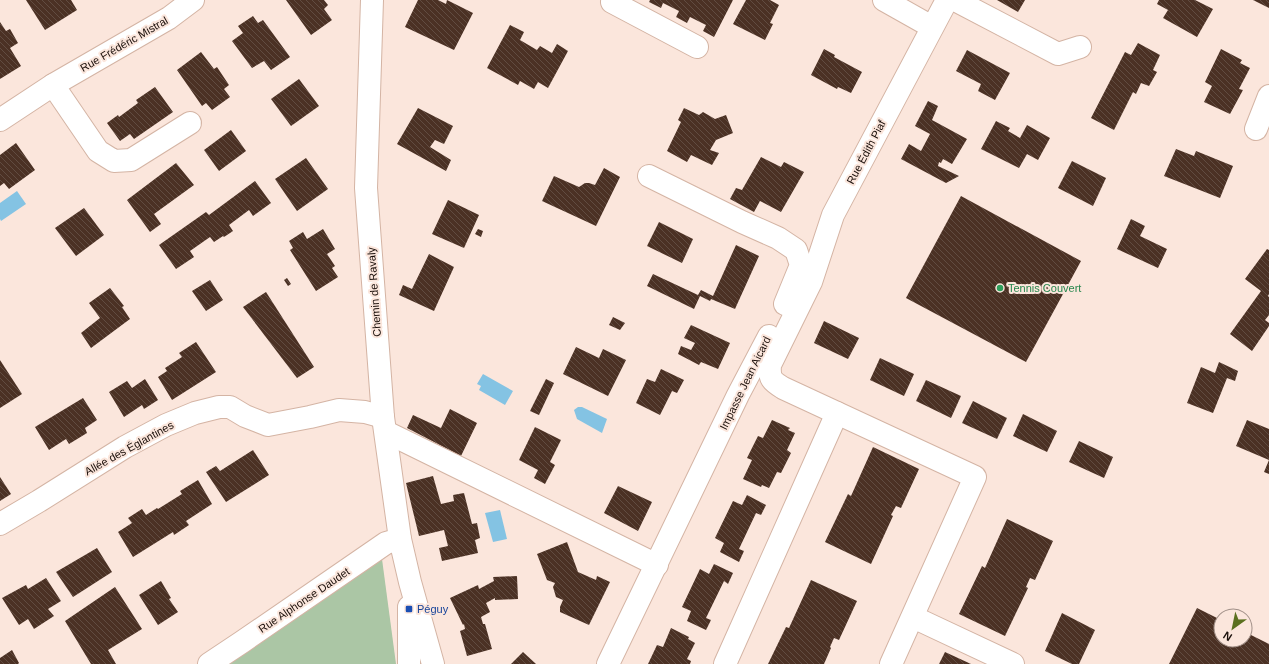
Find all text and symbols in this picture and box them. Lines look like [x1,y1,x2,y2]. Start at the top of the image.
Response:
street label: Rue Frédéric Mistral [78,14,170,74]
street label: Rue Édith Piaf [844,117,888,186]
street label: Chemin de Ravaly [365,246,383,337]
place label: Tennis Couvert [1008,282,1081,294]
marker: Tennis Couvert [995,283,1005,293]
street label: Impasse Jean Aicard [717,334,773,432]
street label: Allée des Églantines [82,418,176,477]
street label: Rue Alphonse Daudet [256,565,352,635]
place label: Péguy [417,603,449,615]
marker: Péguy [404,604,414,614]
north arrow [1213,608,1253,648]
text: N [1221,629,1234,644]

